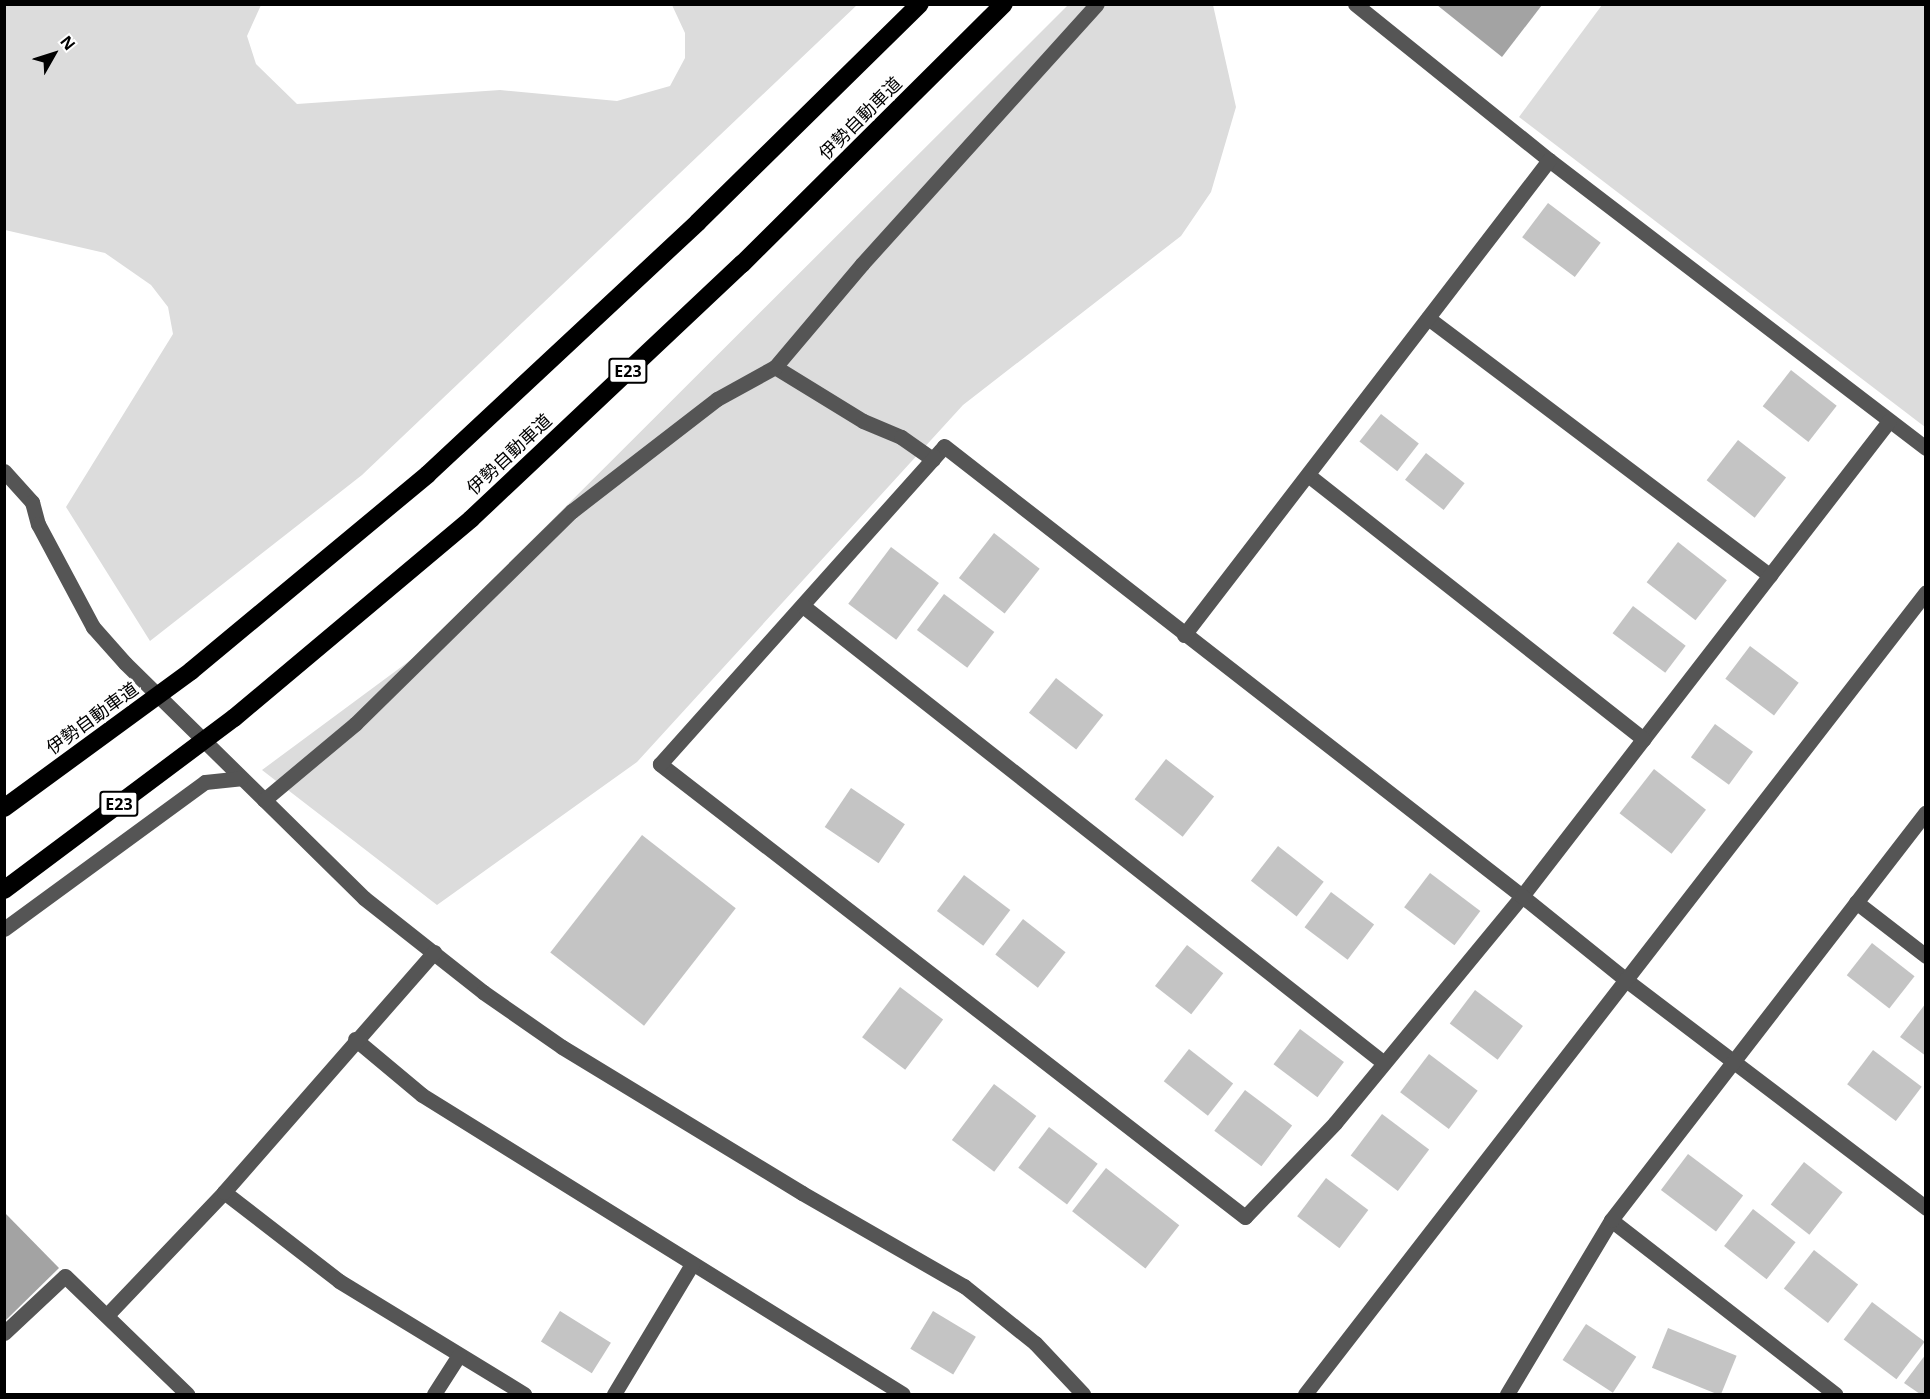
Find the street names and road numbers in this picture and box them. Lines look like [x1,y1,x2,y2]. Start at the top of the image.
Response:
street label: 伊勢自動車道 [814,72,906,164]
road number: E23 [607,358,649,384]
street label: 伊勢自動車道 [462,409,556,499]
street label: 伊勢自動車道 [42,678,142,758]
road number: E23 [98,791,140,817]

